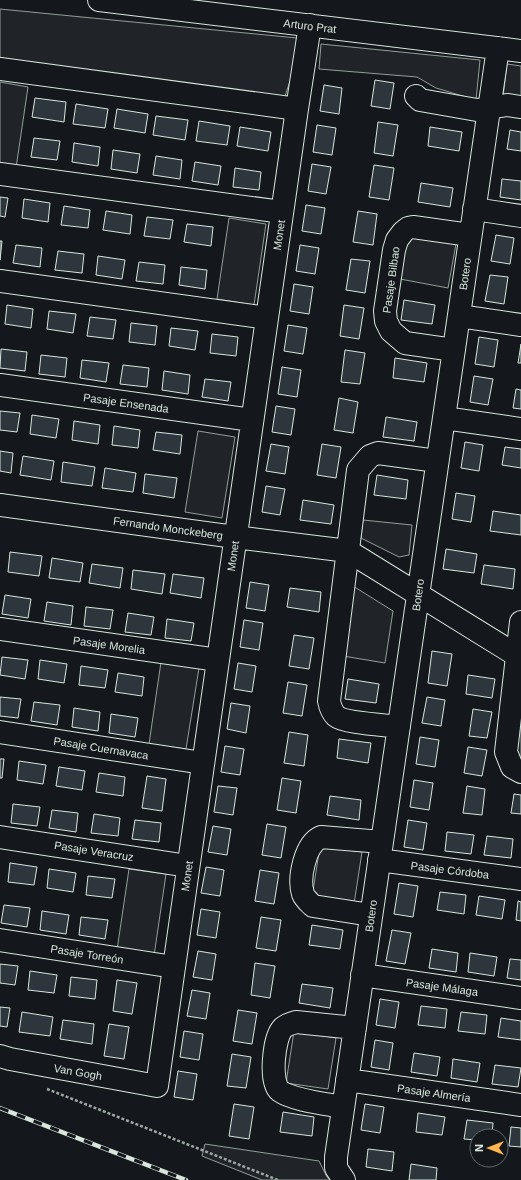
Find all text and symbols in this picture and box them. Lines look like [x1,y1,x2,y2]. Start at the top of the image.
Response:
street label: Arturo Prat [283,17,337,35]
street label: Monet [271,219,287,251]
street label: Pasaje Bilbao [380,246,402,314]
street label: Botero [457,257,473,291]
street label: Pasaje Ensenada [82,391,170,415]
street label: Fernando Monckeberg [112,514,224,542]
street label: Monet [225,540,241,572]
street label: Botero [410,578,426,612]
street label: Pasaje Morelia [72,634,147,656]
street label: Pasaje Cuernavaca [53,735,150,762]
street label: Pasaje Veracruz [53,839,135,863]
street label: Pasaje Córdoba [410,859,491,881]
street label: Monet [179,860,195,892]
street label: Botero [363,899,379,933]
street label: Pasaje Torreón [50,942,124,966]
street label: Pasaje Málaga [405,976,480,998]
street label: Van Gogh [53,1062,103,1082]
street label: Pasaje Almería [397,1082,472,1104]
north arrow [469,1128,509,1168]
text: N [473,1144,485,1152]

